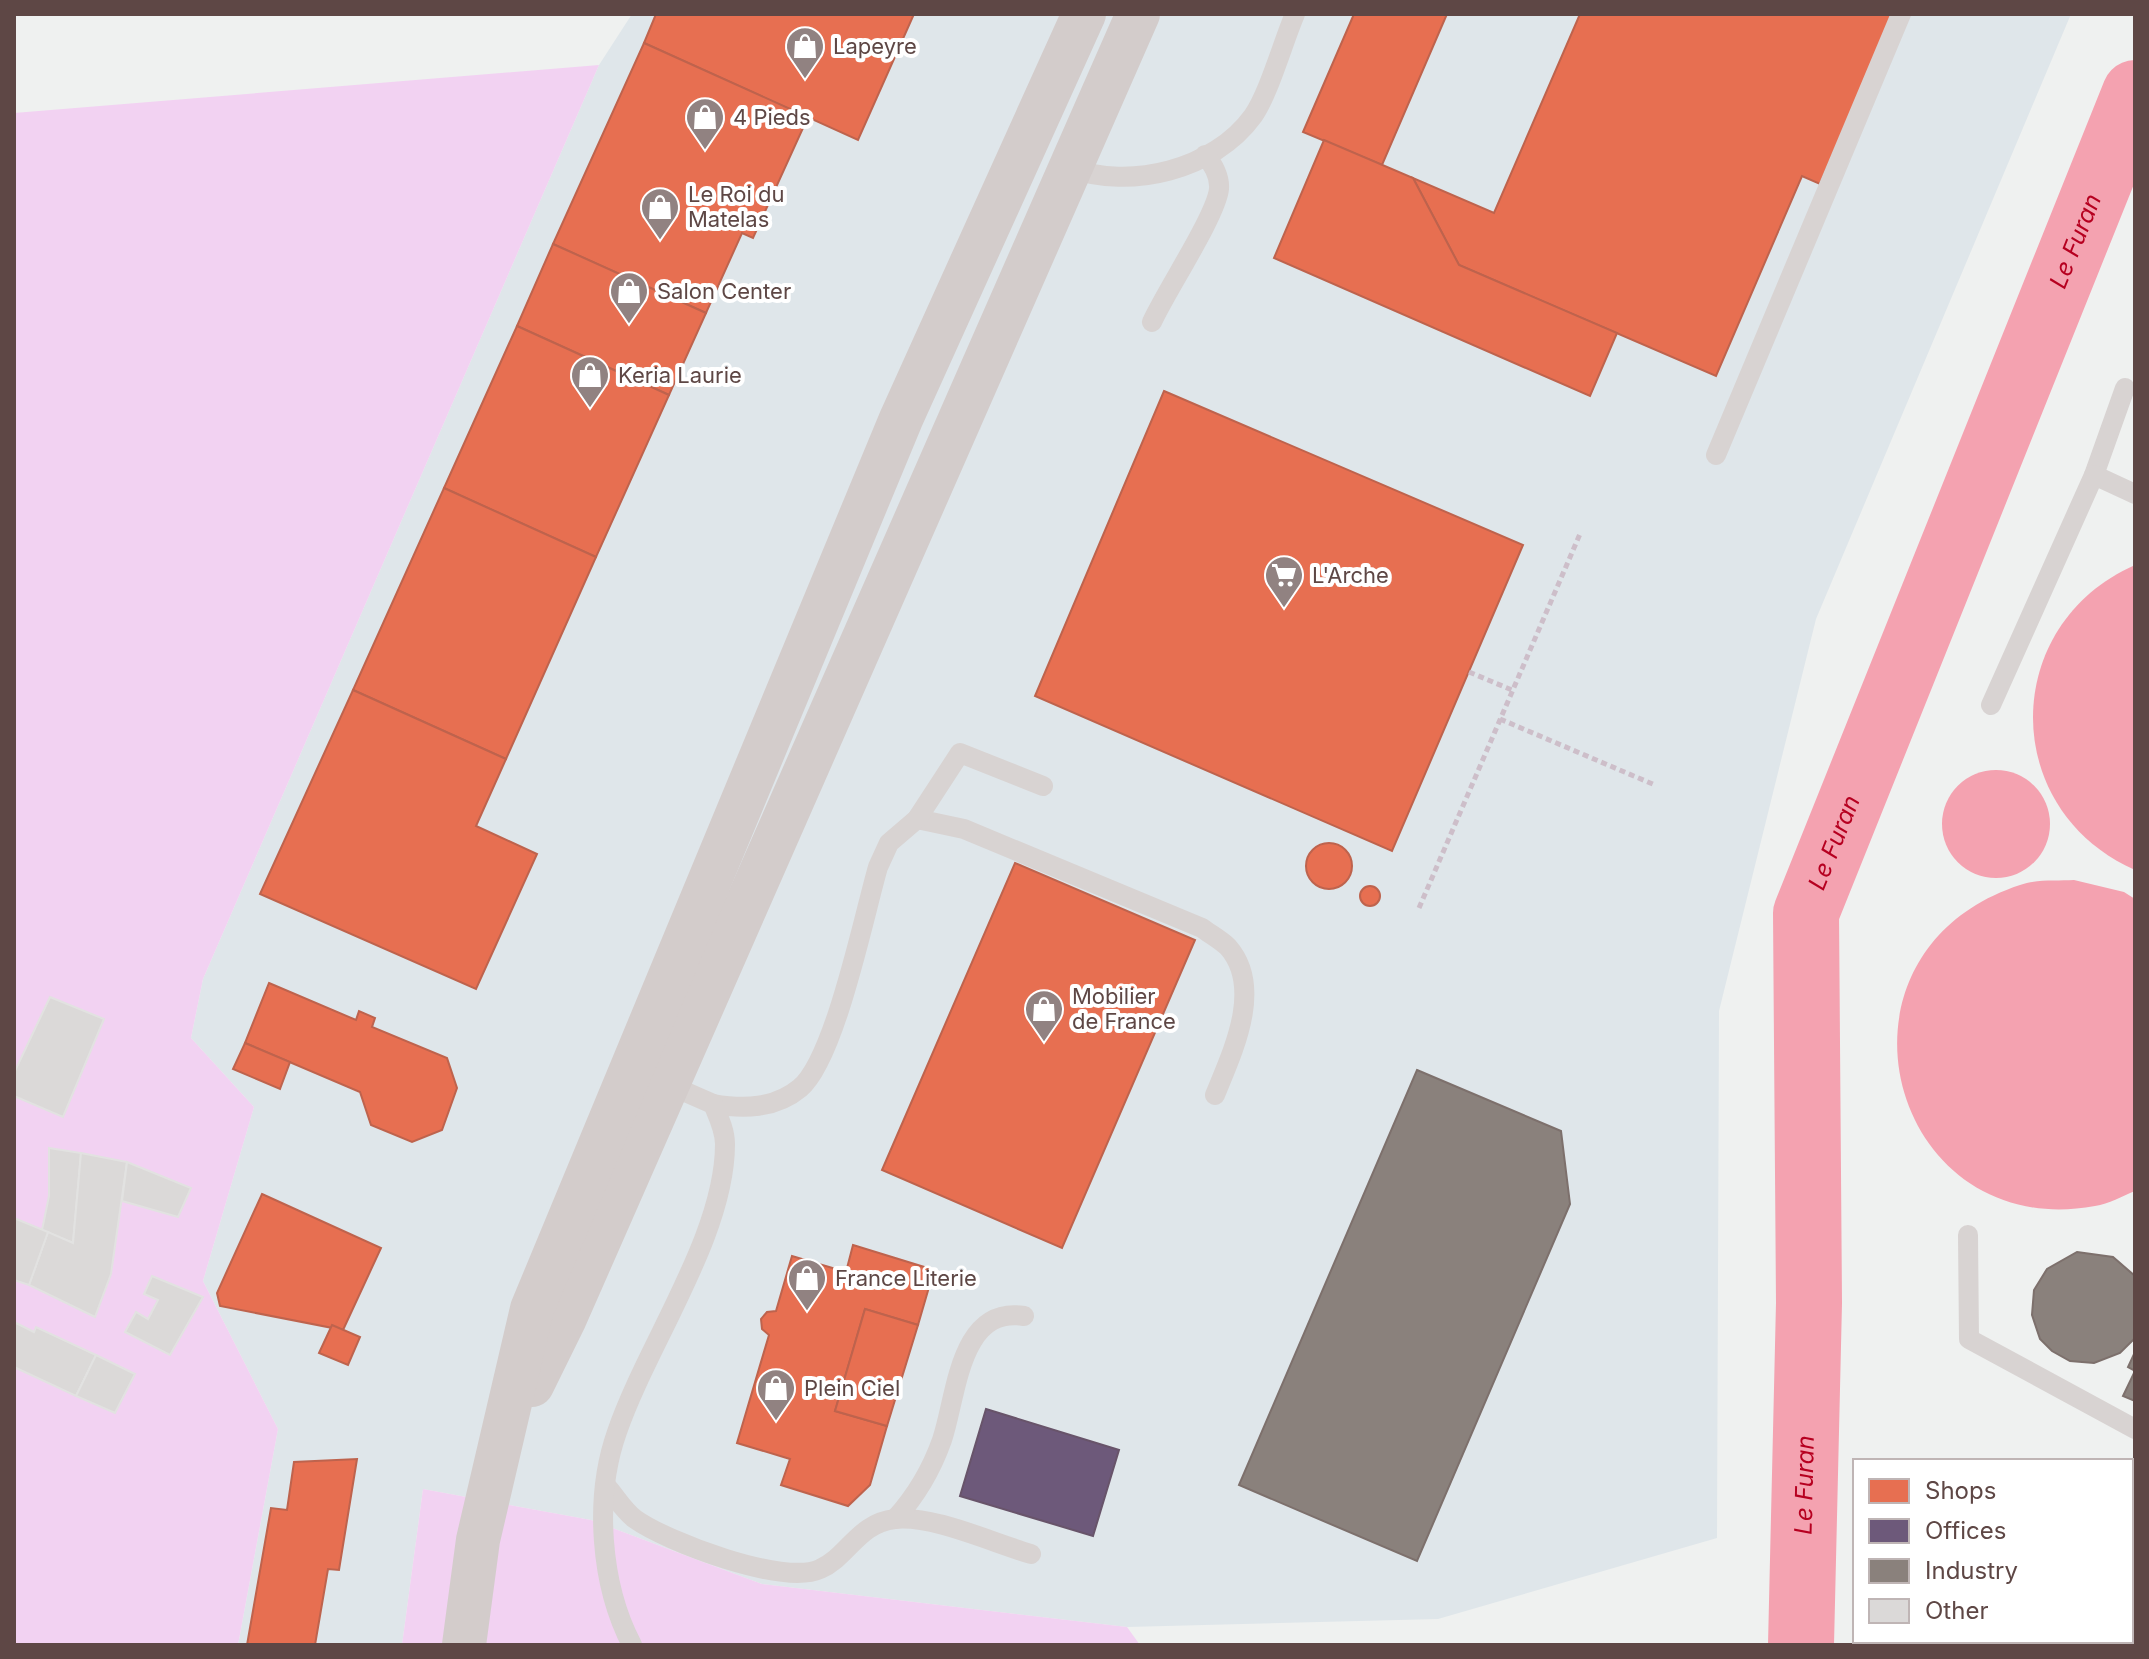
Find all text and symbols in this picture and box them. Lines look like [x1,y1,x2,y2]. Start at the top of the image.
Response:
shop icon: Lapeyre [784,25,826,80]
place label: Lapeyre [833,33,917,59]
shop icon: 4 Pieds [684,96,726,151]
place label: 4 Pieds [733,104,811,130]
place label: Le Roi du Matelas [688,181,784,232]
shop icon: Le Roi du Matelas [639,186,681,241]
water label: Le Furan [2043,189,2107,292]
shop icon: Salon Center [608,270,650,325]
place label: Salon Center [657,278,791,304]
shop icon: Keria Laurie [569,354,611,409]
place label: Keria Laurie [618,362,742,388]
supermarket icon: L'Arche [1263,554,1305,609]
place label: L'Arche [1312,562,1389,588]
water label: Le Furan [1802,791,1866,894]
place label: Mobilier de France [1072,983,1176,1034]
shop icon: Mobilier de France [1023,988,1065,1043]
shop icon: France Literie [786,1257,828,1312]
place label: France Literie [835,1265,977,1291]
shop icon: Plein Ciel [755,1367,797,1422]
place label: Plein Ciel [804,1375,900,1401]
water label: Le Furan [1789,1435,1820,1535]
legend [1853,1459,2133,1643]
text: Shops [1925,1476,1996,1505]
text: Offices [1925,1516,2006,1545]
text: Industry [1925,1556,2018,1585]
text: Other [1925,1596,1988,1625]

